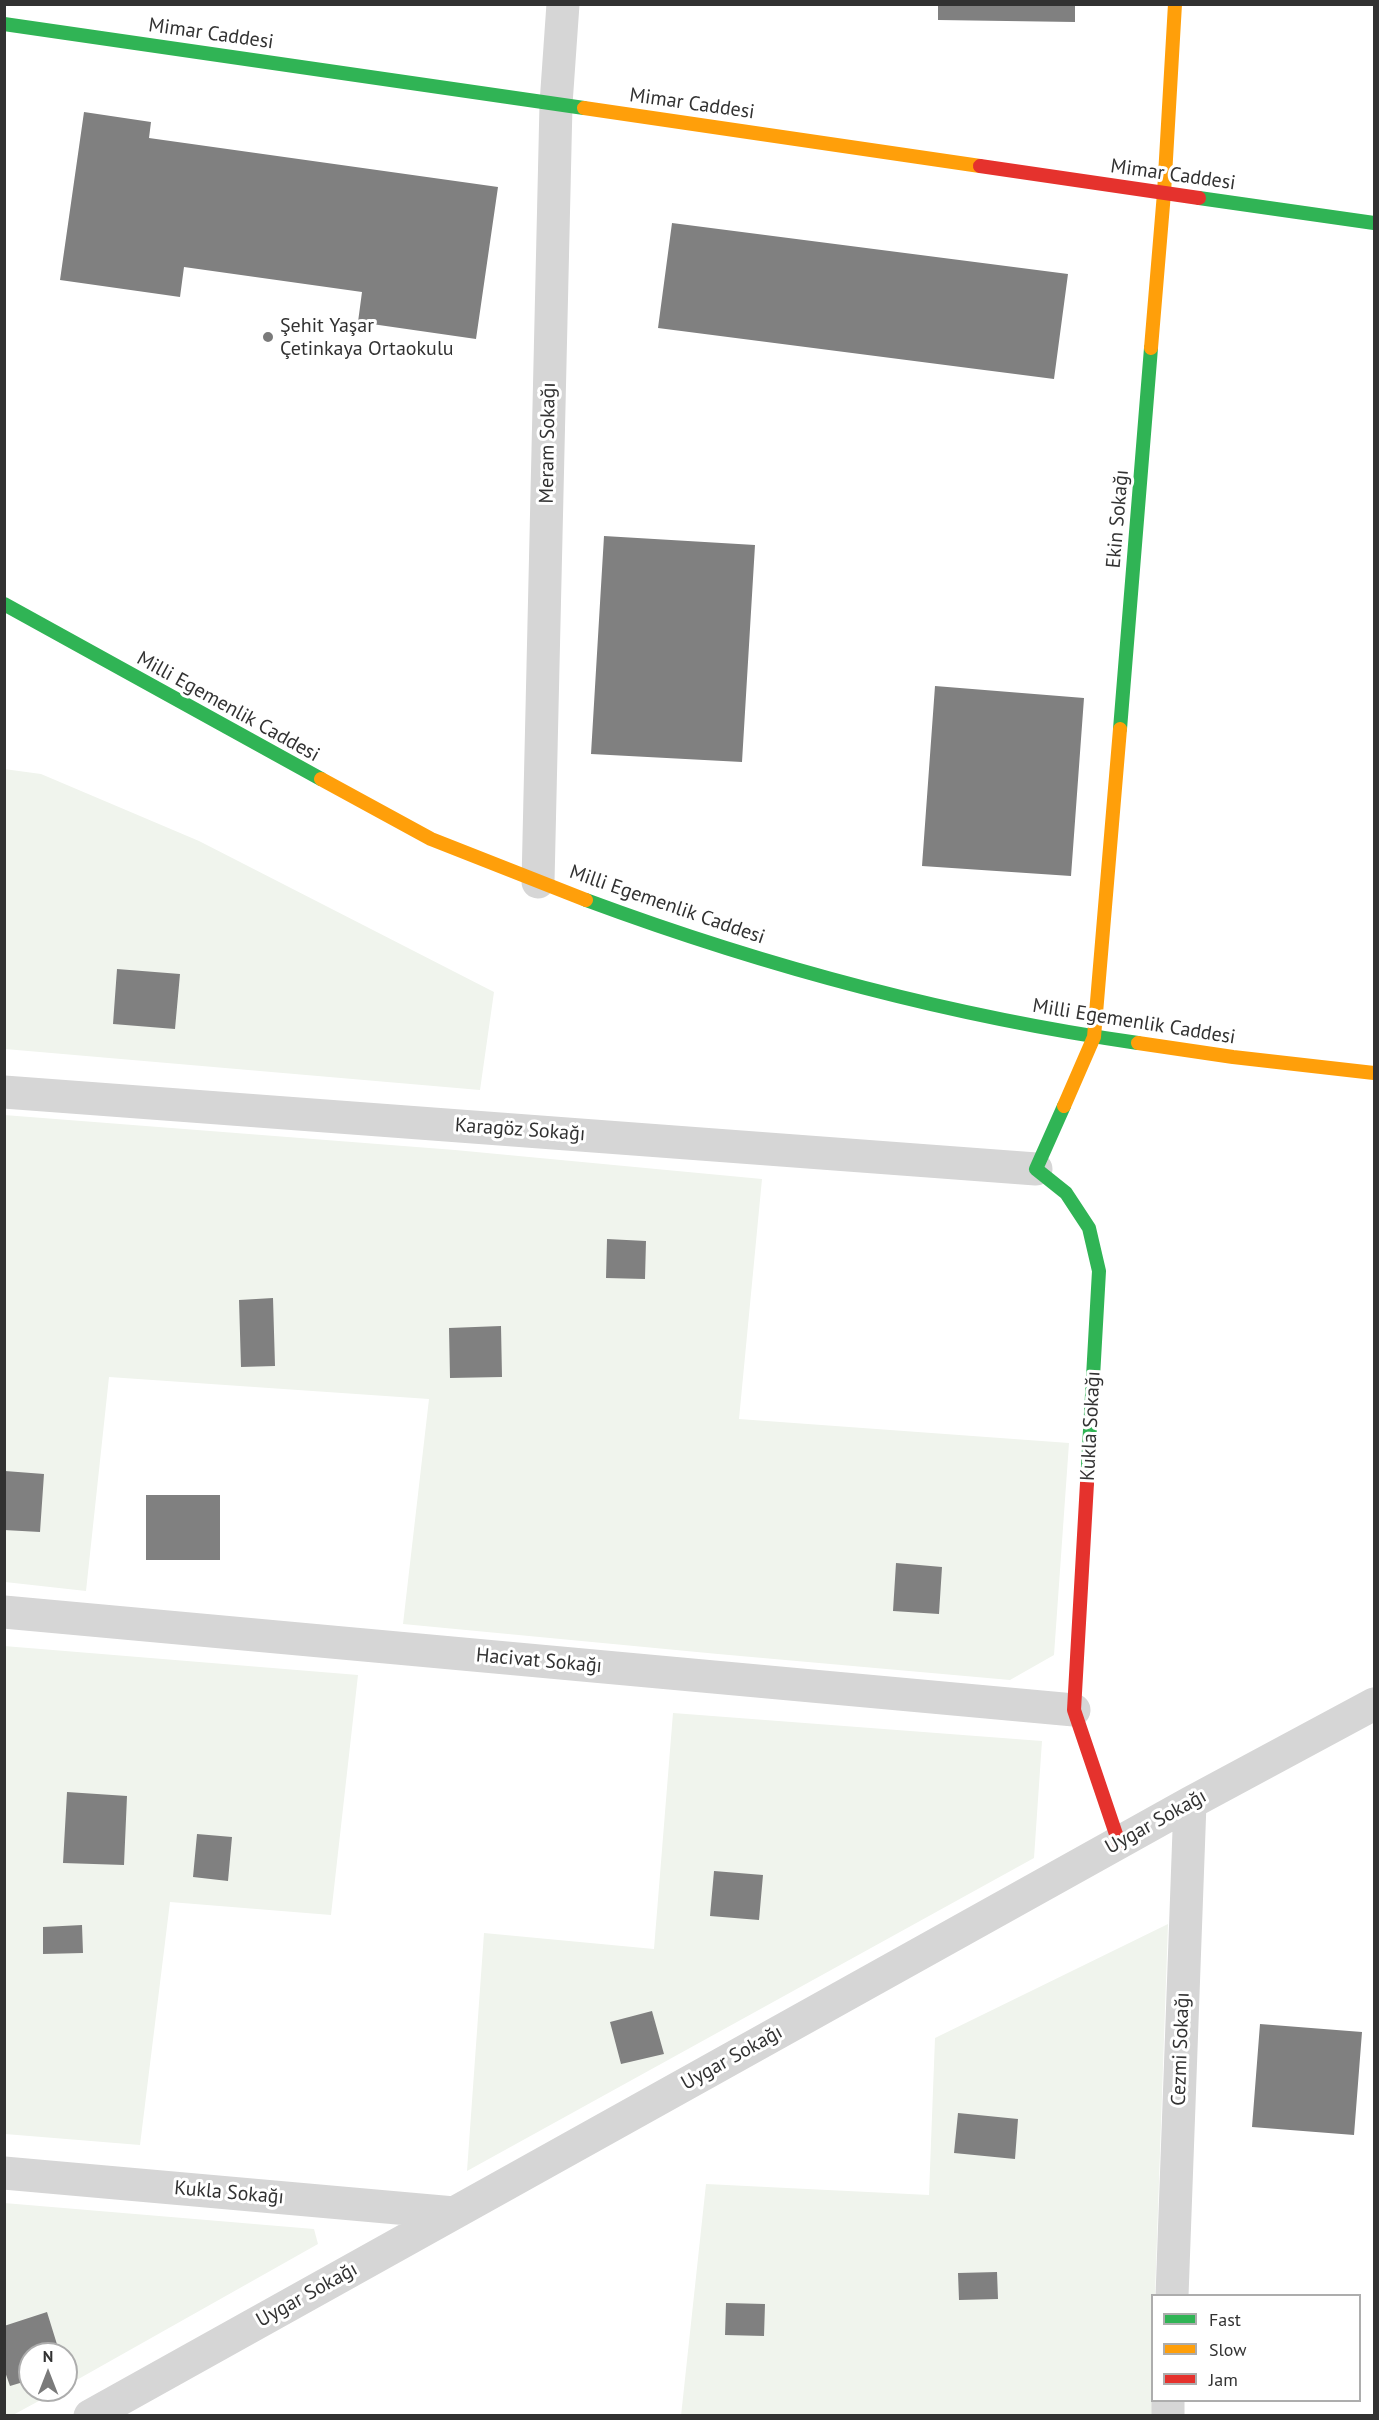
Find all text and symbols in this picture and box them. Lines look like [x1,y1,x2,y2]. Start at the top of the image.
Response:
street label: Mimar Caddesi [147,13,275,55]
street label: Mimar Caddesi [628,83,756,125]
street label: Mimar Caddesi [1109,154,1237,196]
place label: Şehit Yaşar Çetinkaya Ortaokulu [280,314,454,361]
marker: Şehit Yaşar Çetinkaya Ortaokulu [261,330,275,344]
street label: Meram Sokağı [535,382,561,504]
street label: Ekin Sokağı [1102,469,1134,569]
street label: Milli Egemenlik Caddesi [132,647,324,767]
street label: Milli Egemenlik Caddesi [566,860,768,950]
street label: Milli Egemenlik Caddesi [1031,994,1237,1050]
street label: Karagöz Sokağı [454,1113,586,1147]
street label: Kukla Sokağı [1076,1370,1106,1482]
street label: Hacivat Sokağı [475,1644,603,1678]
street label: Uygar Sokağı [1101,1784,1211,1860]
street label: Cezmi Sokağı [1167,1992,1195,2106]
street label: Uygar Sokağı [677,2020,787,2096]
street label: Kukla Sokağı [173,2176,285,2210]
street label: Uygar Sokağı [252,2257,362,2333]
legend [1151,2294,1361,2402]
text: Fast [1209,2308,1241,2331]
text: Slow [1209,2338,1247,2361]
north arrow [18,2342,78,2402]
text: N [43,2346,53,2366]
text: Jam [1209,2368,1238,2391]

